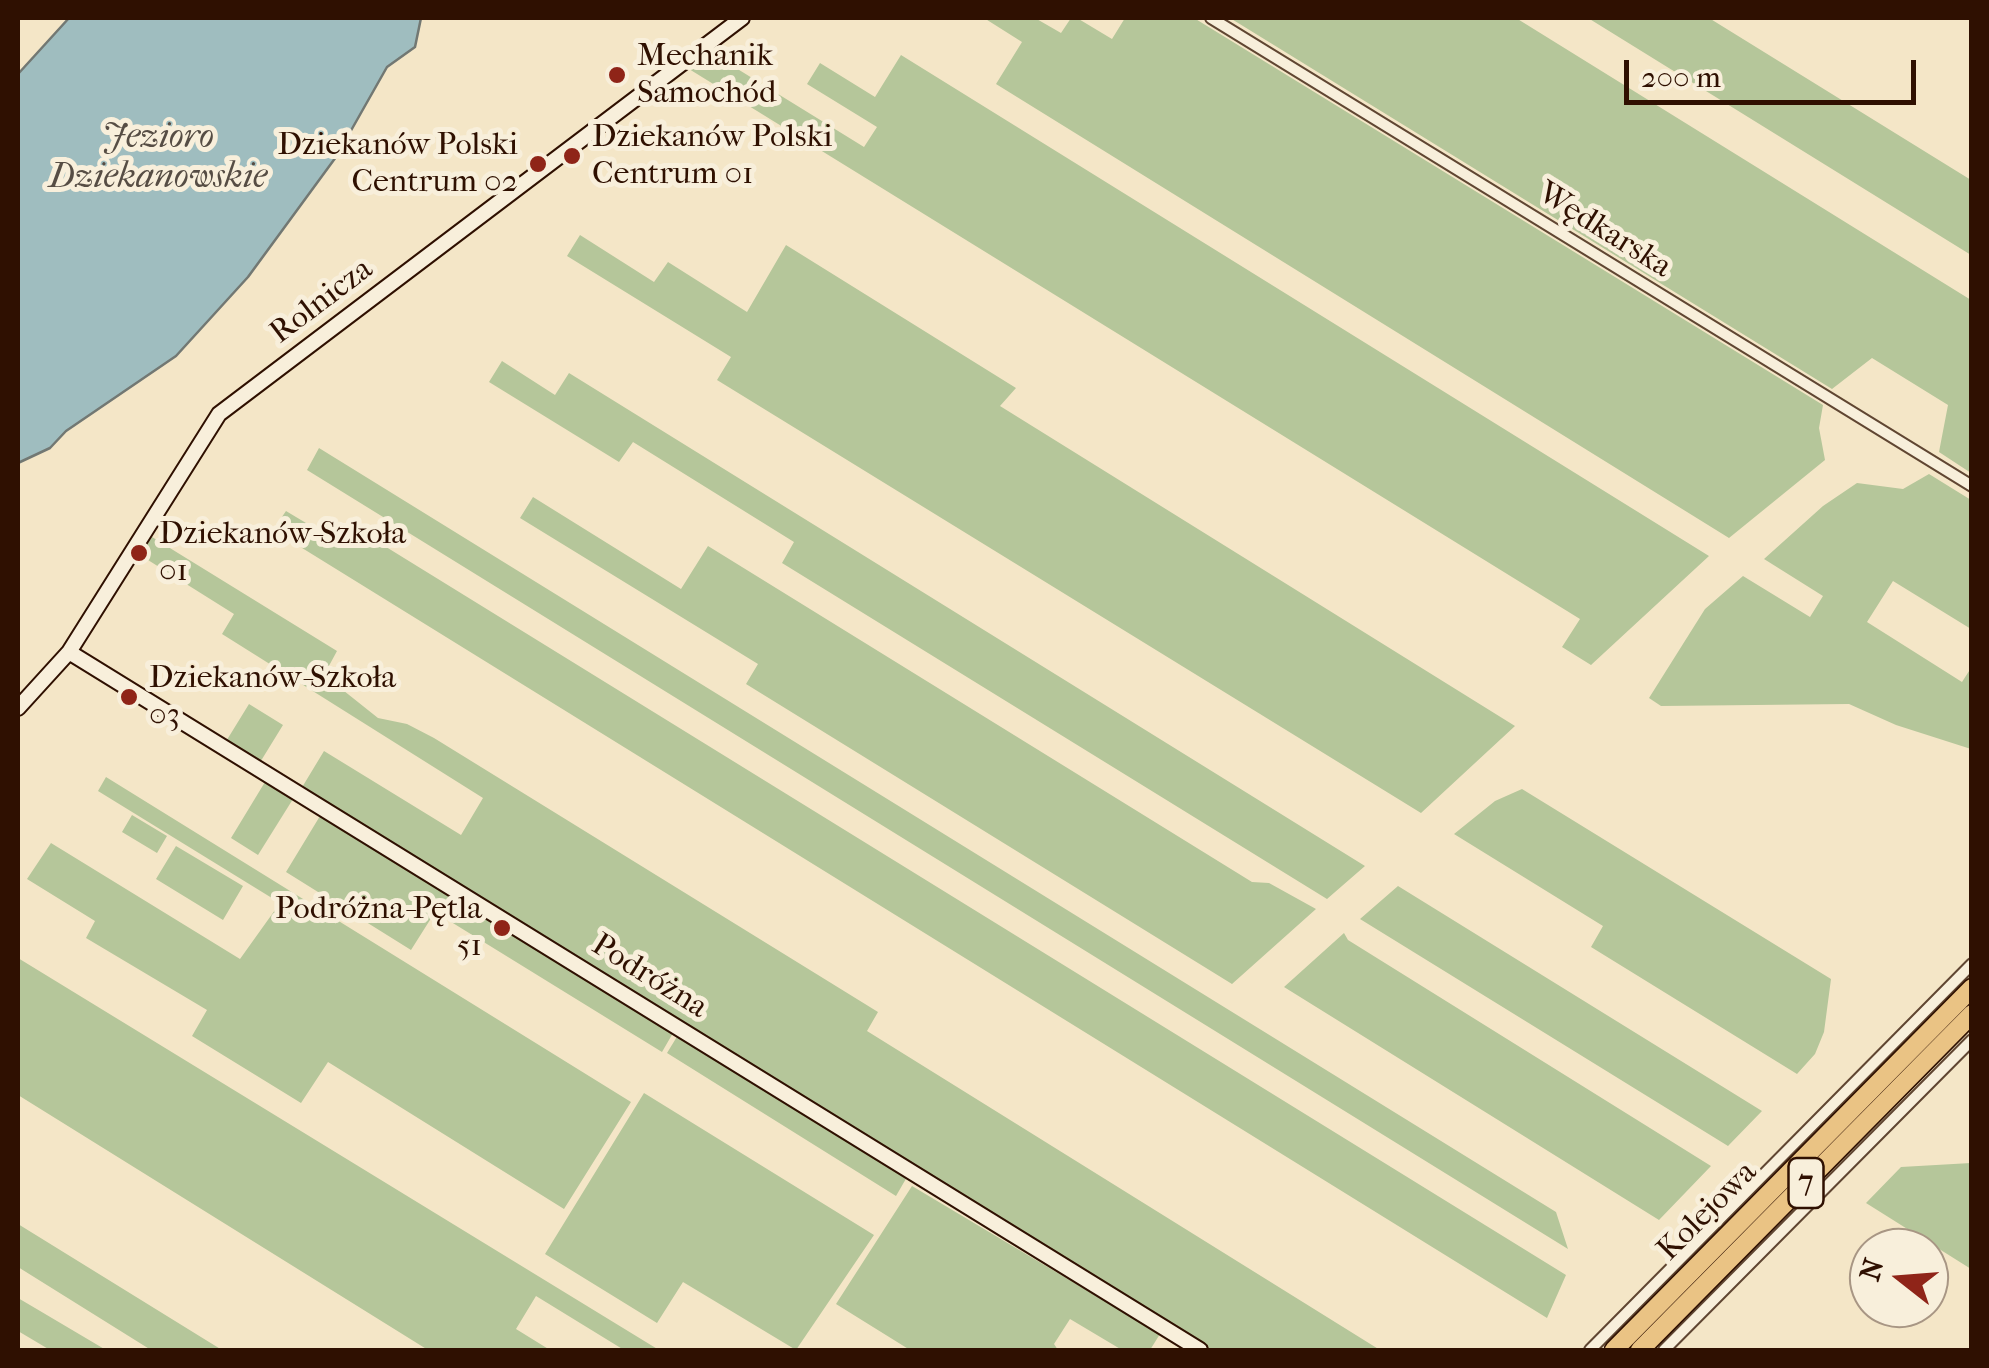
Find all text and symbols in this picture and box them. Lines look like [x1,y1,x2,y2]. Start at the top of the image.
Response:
place label: Mechanik Samochód [637,38,776,113]
scale bar [1629,40,1922,102]
text: 200 m [1641,60,1721,95]
marker: Mechanik Samochód [606,64,628,86]
water label: Jezioro Dziekanowskie [49,117,267,199]
place label: Dziekanów Polski Centrum 01 [592,119,833,194]
place label: Dziekanów Polski Centrum 02 [277,127,518,202]
marker: Dziekanów Polski Centrum 01 [561,145,583,167]
marker: Dziekanów Polski Centrum 02 [527,153,549,175]
street label: Wędkarska [1530,175,1678,287]
street label: Rolnicza [263,251,381,353]
place label: Dziekanów-Szkoła 01 [159,516,406,591]
marker: Dziekanów-Szkoła 01 [128,542,150,564]
place label: Dziekanów-Szkoła 03 [149,660,396,735]
marker: Dziekanów-Szkoła 03 [118,686,140,708]
place label: Podróżna-Pętla 51 [275,891,482,966]
marker: Podróżna-Pętla 51 [491,917,513,939]
street label: Podróżna [584,926,714,1028]
street label: Kolejowa [1650,1154,1766,1270]
road number: 7 [1788,1158,1824,1208]
north arrow [1849,1228,1949,1328]
text: N [1853,1255,1891,1285]

